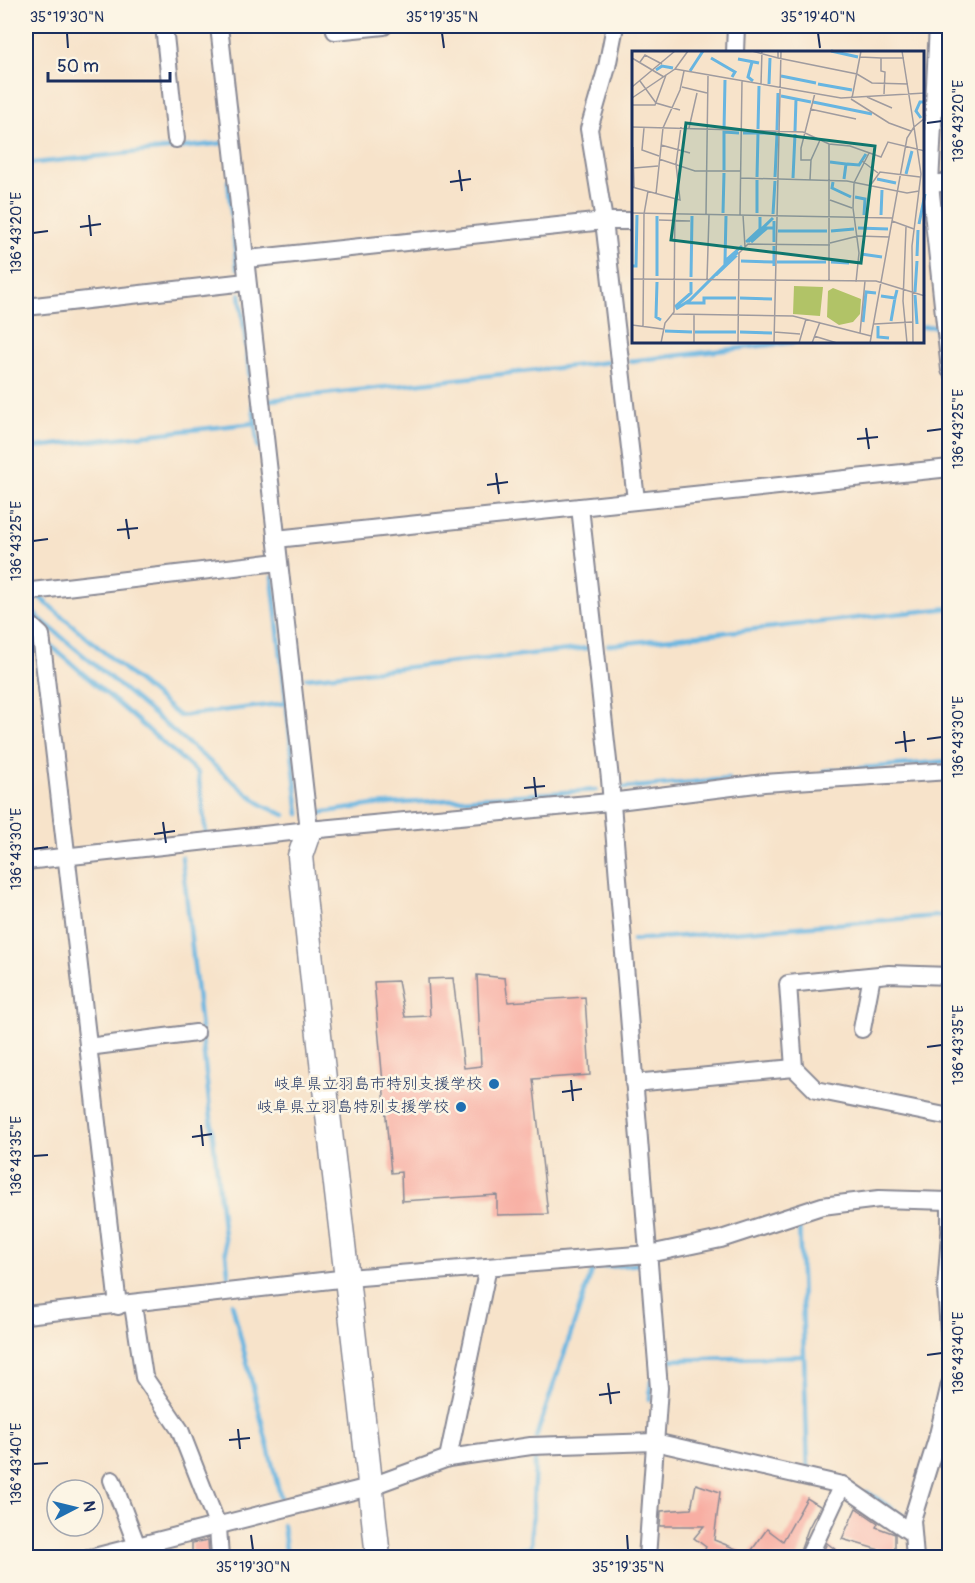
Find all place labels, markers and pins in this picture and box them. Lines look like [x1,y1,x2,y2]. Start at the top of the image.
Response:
place label: 岐阜県立羽島市特別支援学校 [274,1074,482,1094]
marker: 岐阜県立羽島市特別支援学校 [487,1077,501,1091]
place label: 岐阜県立羽島特別支援学校 [257,1097,449,1117]
marker: 岐阜県立羽島特別支援学校 [454,1100,468,1114]

